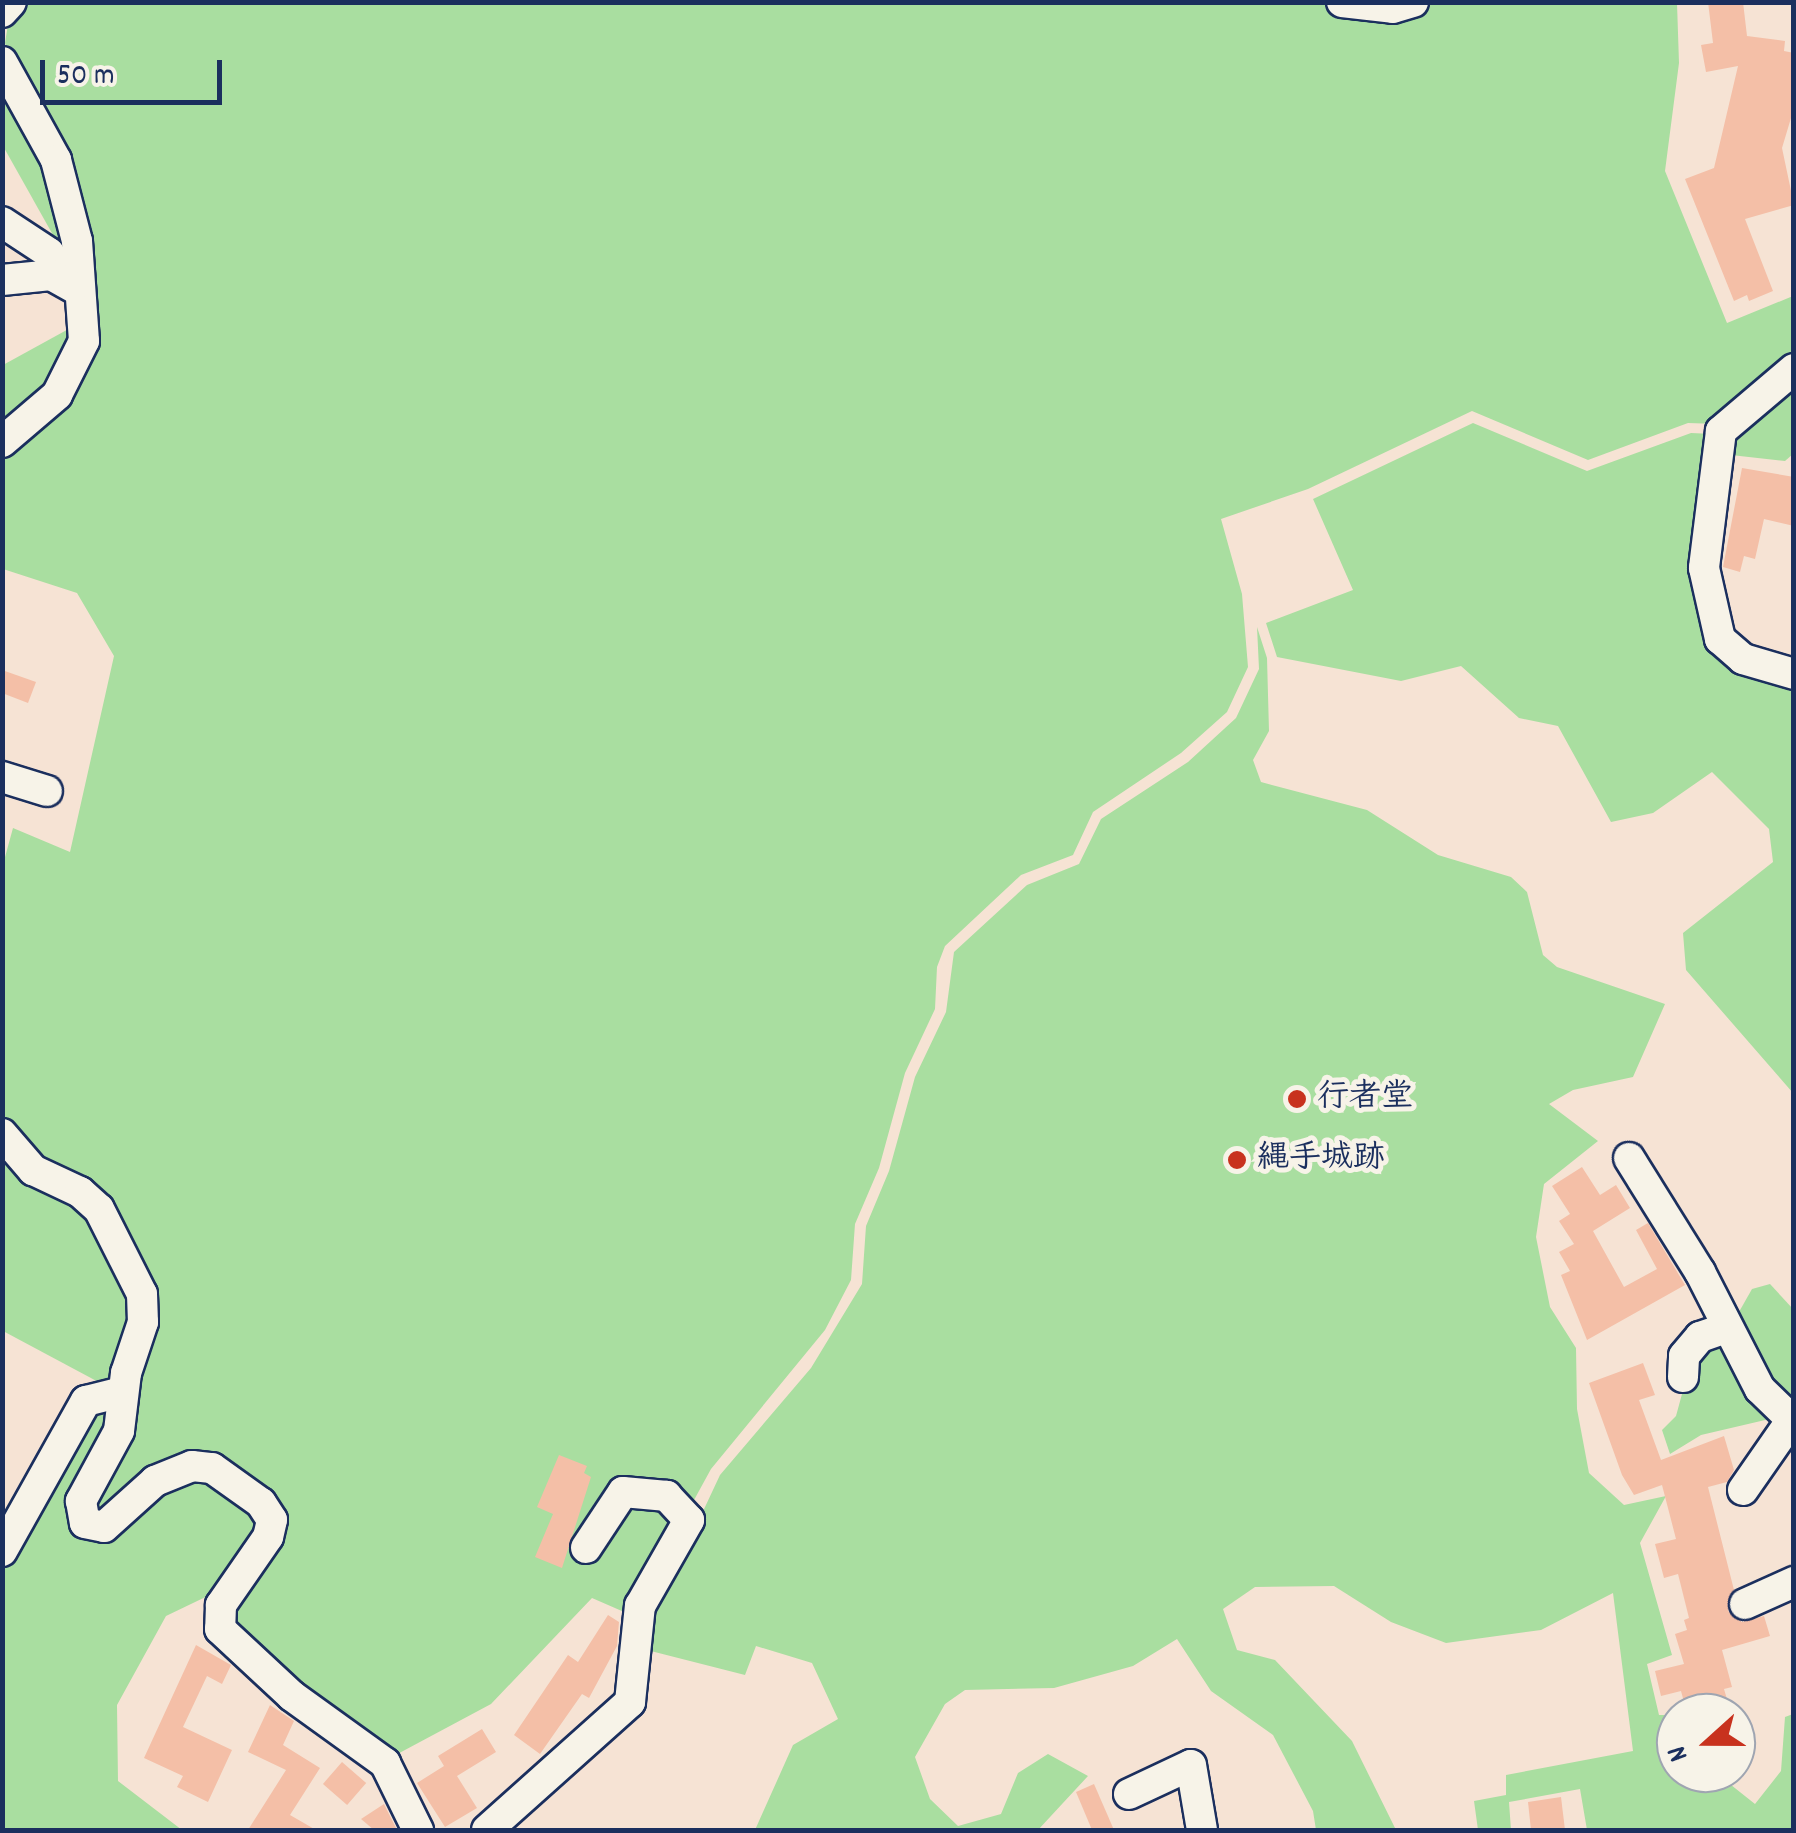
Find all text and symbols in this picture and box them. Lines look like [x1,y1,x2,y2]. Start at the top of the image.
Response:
scale bar [45,40,228,102]
text: 50 m [57,56,115,99]
place label: 行者堂 [1317,1080,1413,1118]
marker: 行者堂 [1286,1088,1308,1110]
place label: 縄手城跡 [1257,1141,1385,1179]
marker: 縄手城跡 [1226,1149,1248,1171]
north arrow [1656,1693,1756,1793]
text: N [1659,1739,1701,1767]

